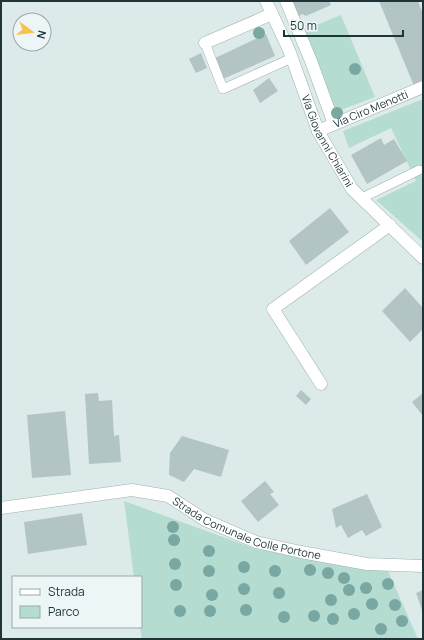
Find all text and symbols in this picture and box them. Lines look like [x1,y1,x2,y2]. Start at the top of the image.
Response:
north arrow [12,12,52,52]
scale bar [284,12,403,38]
text: 50 m [290,17,317,34]
text: N [34,29,50,41]
street label: Via Ciro Menotti [331,86,410,131]
street label: Via Giovanni Chiarini [299,92,357,190]
street label: Strada Comunale Colle Portone [170,493,323,563]
legend [12,576,142,628]
text: Strada [48,583,85,600]
text: Parco [48,603,79,620]

